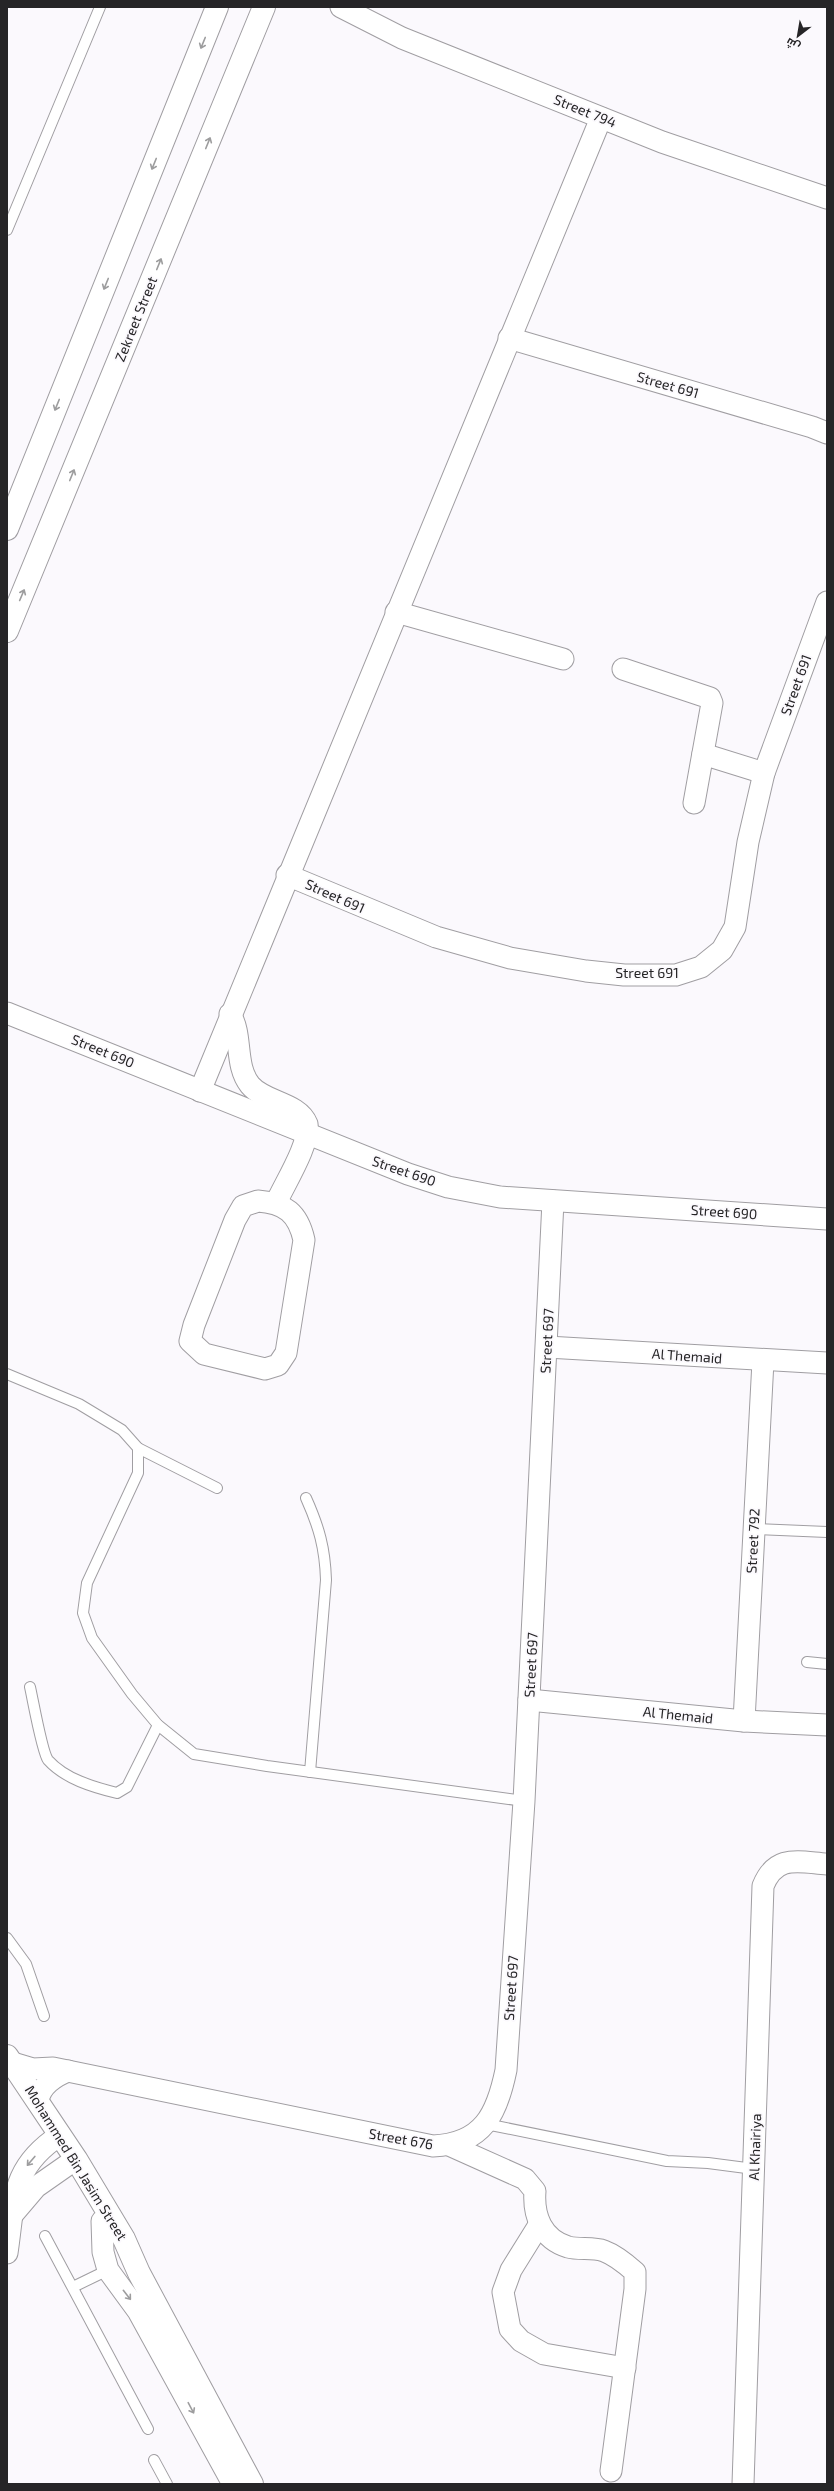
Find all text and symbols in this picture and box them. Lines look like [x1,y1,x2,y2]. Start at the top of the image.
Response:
north arrow [778,16,818,56]
text: ش [783,35,803,54]
one-way arrow [198,37,206,49]
street label: Street 794 [551,90,619,131]
one-way arrow [205,138,212,150]
one-way arrow [150,157,158,169]
one-way arrow [155,258,163,270]
street label: Zekreet Street [111,274,160,364]
one-way arrow [101,278,109,290]
street label: Street 691 [635,368,701,401]
one-way arrow [53,398,60,410]
one-way arrow [69,469,76,481]
one-way arrow [19,589,26,601]
street label: Street 691 [777,652,814,718]
street label: Street 691 [303,875,368,916]
street label: Street 691 [615,964,679,981]
street label: Street 690 [69,1030,137,1071]
street label: Street 690 [370,1152,438,1189]
street label: Street 690 [690,1201,758,1222]
street label: Street 697 [536,1308,557,1374]
street label: Al Themaid [651,1345,723,1366]
street label: Street 792 [742,1508,763,1574]
street label: Street 697 [520,1632,541,1698]
street label: Al Themaid [642,1702,714,1727]
street label: Street 697 [500,1955,521,2021]
street label: Mohammed Bin Jasim Street [22,2082,131,2243]
street label: Al Khairiya [745,2113,764,2181]
street label: Street 676 [367,2124,435,2153]
one-way arrow [27,2155,36,2166]
one-way arrow [123,2290,131,2301]
one-way arrow [188,2402,196,2414]

